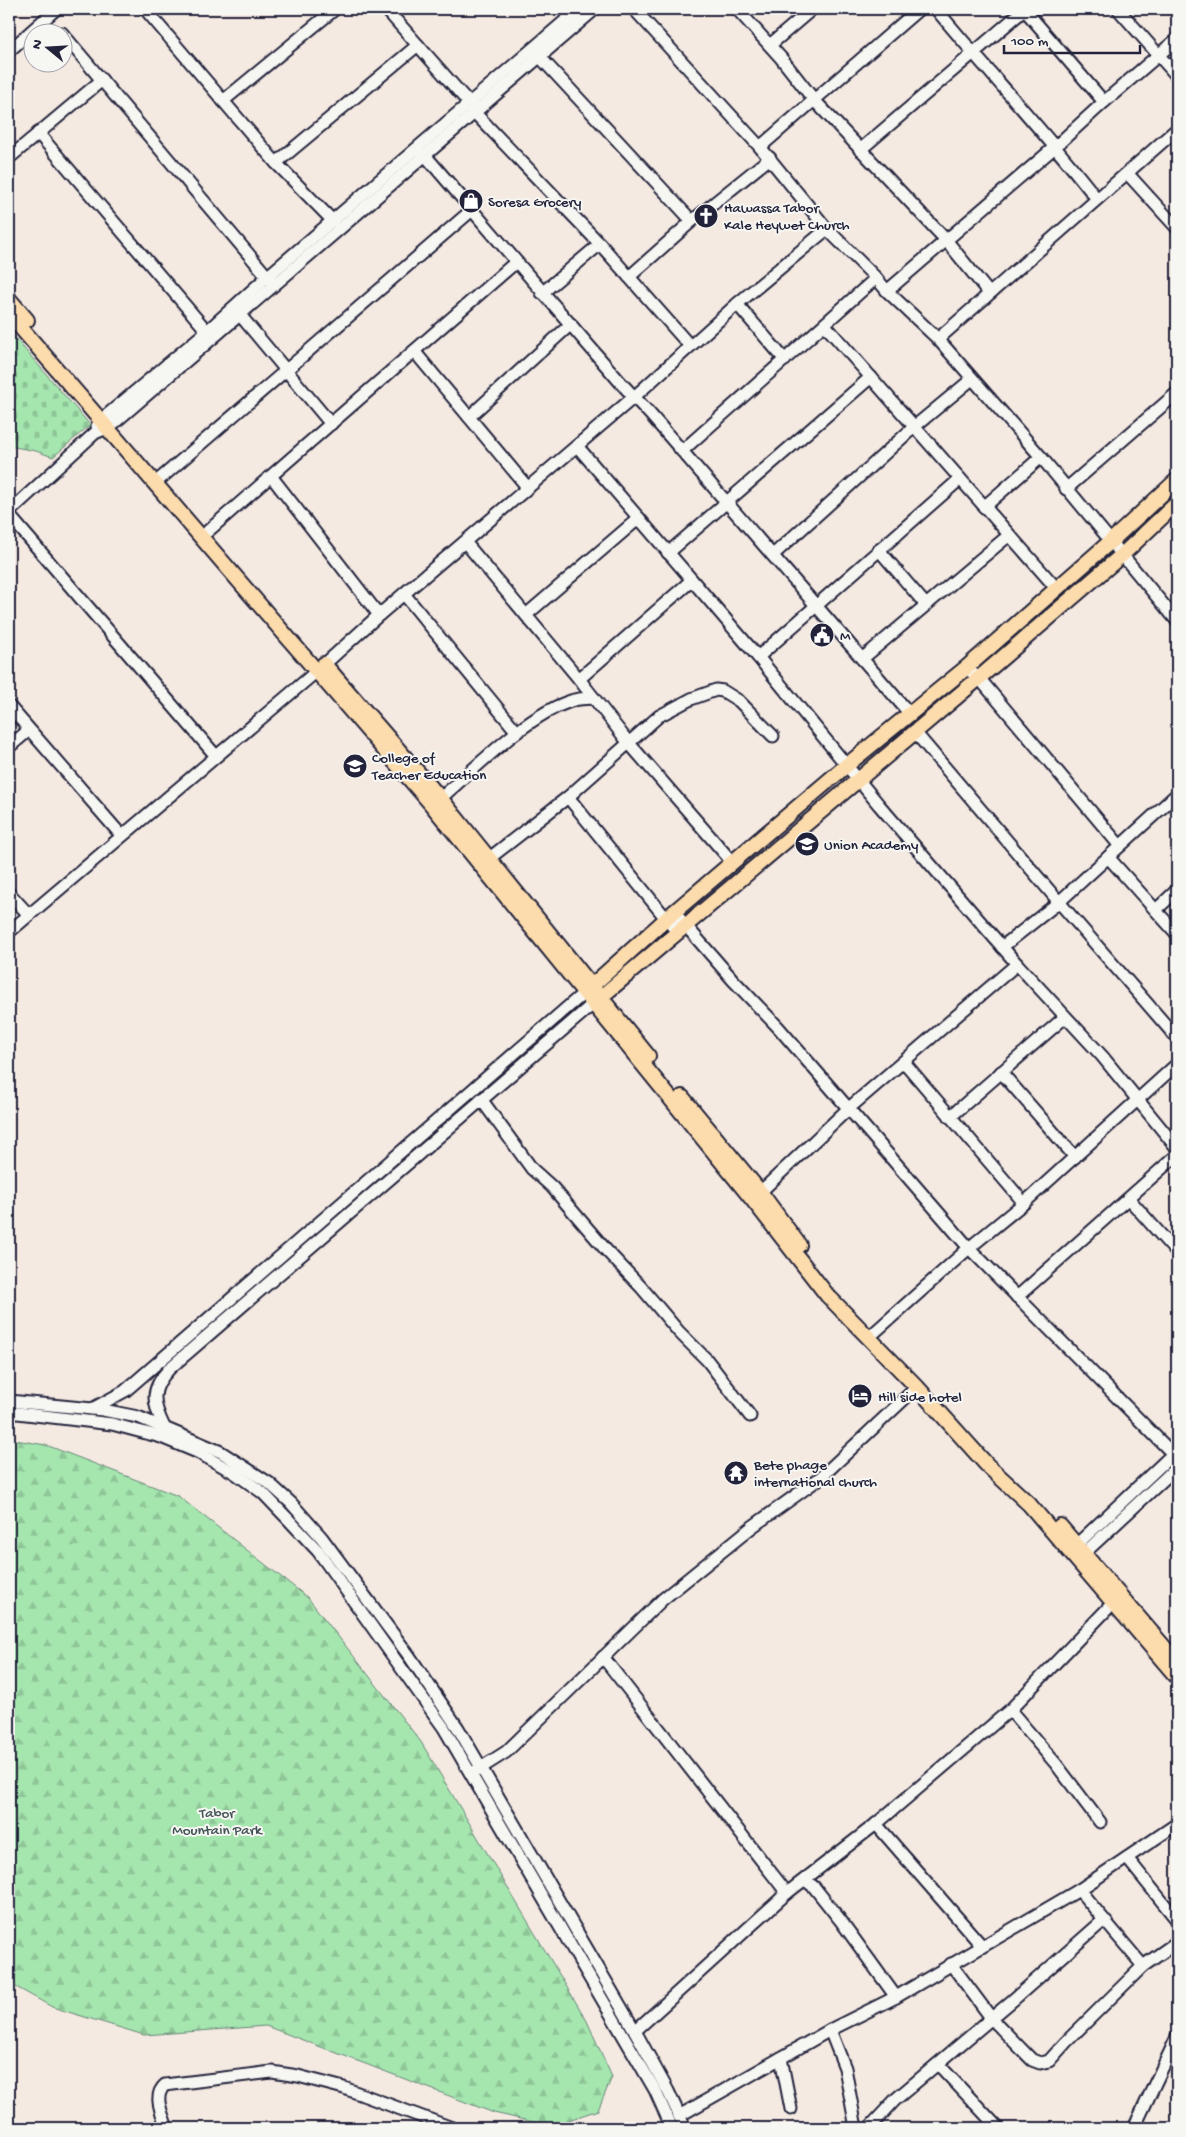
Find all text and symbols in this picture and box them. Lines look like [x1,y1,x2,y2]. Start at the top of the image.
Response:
north arrow [22,22,72,72]
scale bar [1004,22,1140,54]
text: 100 m [1010,33,1049,51]
text: N [29,38,48,52]
shop icon: Soresa Grocery [458,188,484,214]
place label: Soresa Grocery [488,194,582,212]
place label: Hawassa Tabor Kale Heywet Church [724,200,850,235]
church icon: Hawassa Tabor Kale Heywet Church [693,203,719,229]
public building icon: M [809,622,835,648]
place label: M [840,628,851,646]
place label: College of Teacher Education [371,750,487,785]
school or university icon: College of Teacher Education [342,753,368,779]
school or university icon: Union Academy [794,831,820,857]
place label: Union Academy [824,837,919,855]
hotel icon: Hill side hotel [847,1383,873,1409]
place label: Hill side hotel [878,1389,962,1407]
place label: Bete phage international church [753,1457,877,1492]
temple icon: Bete phage international church [723,1460,749,1486]
park label: Tabor Mountain Park [172,1805,263,1840]

